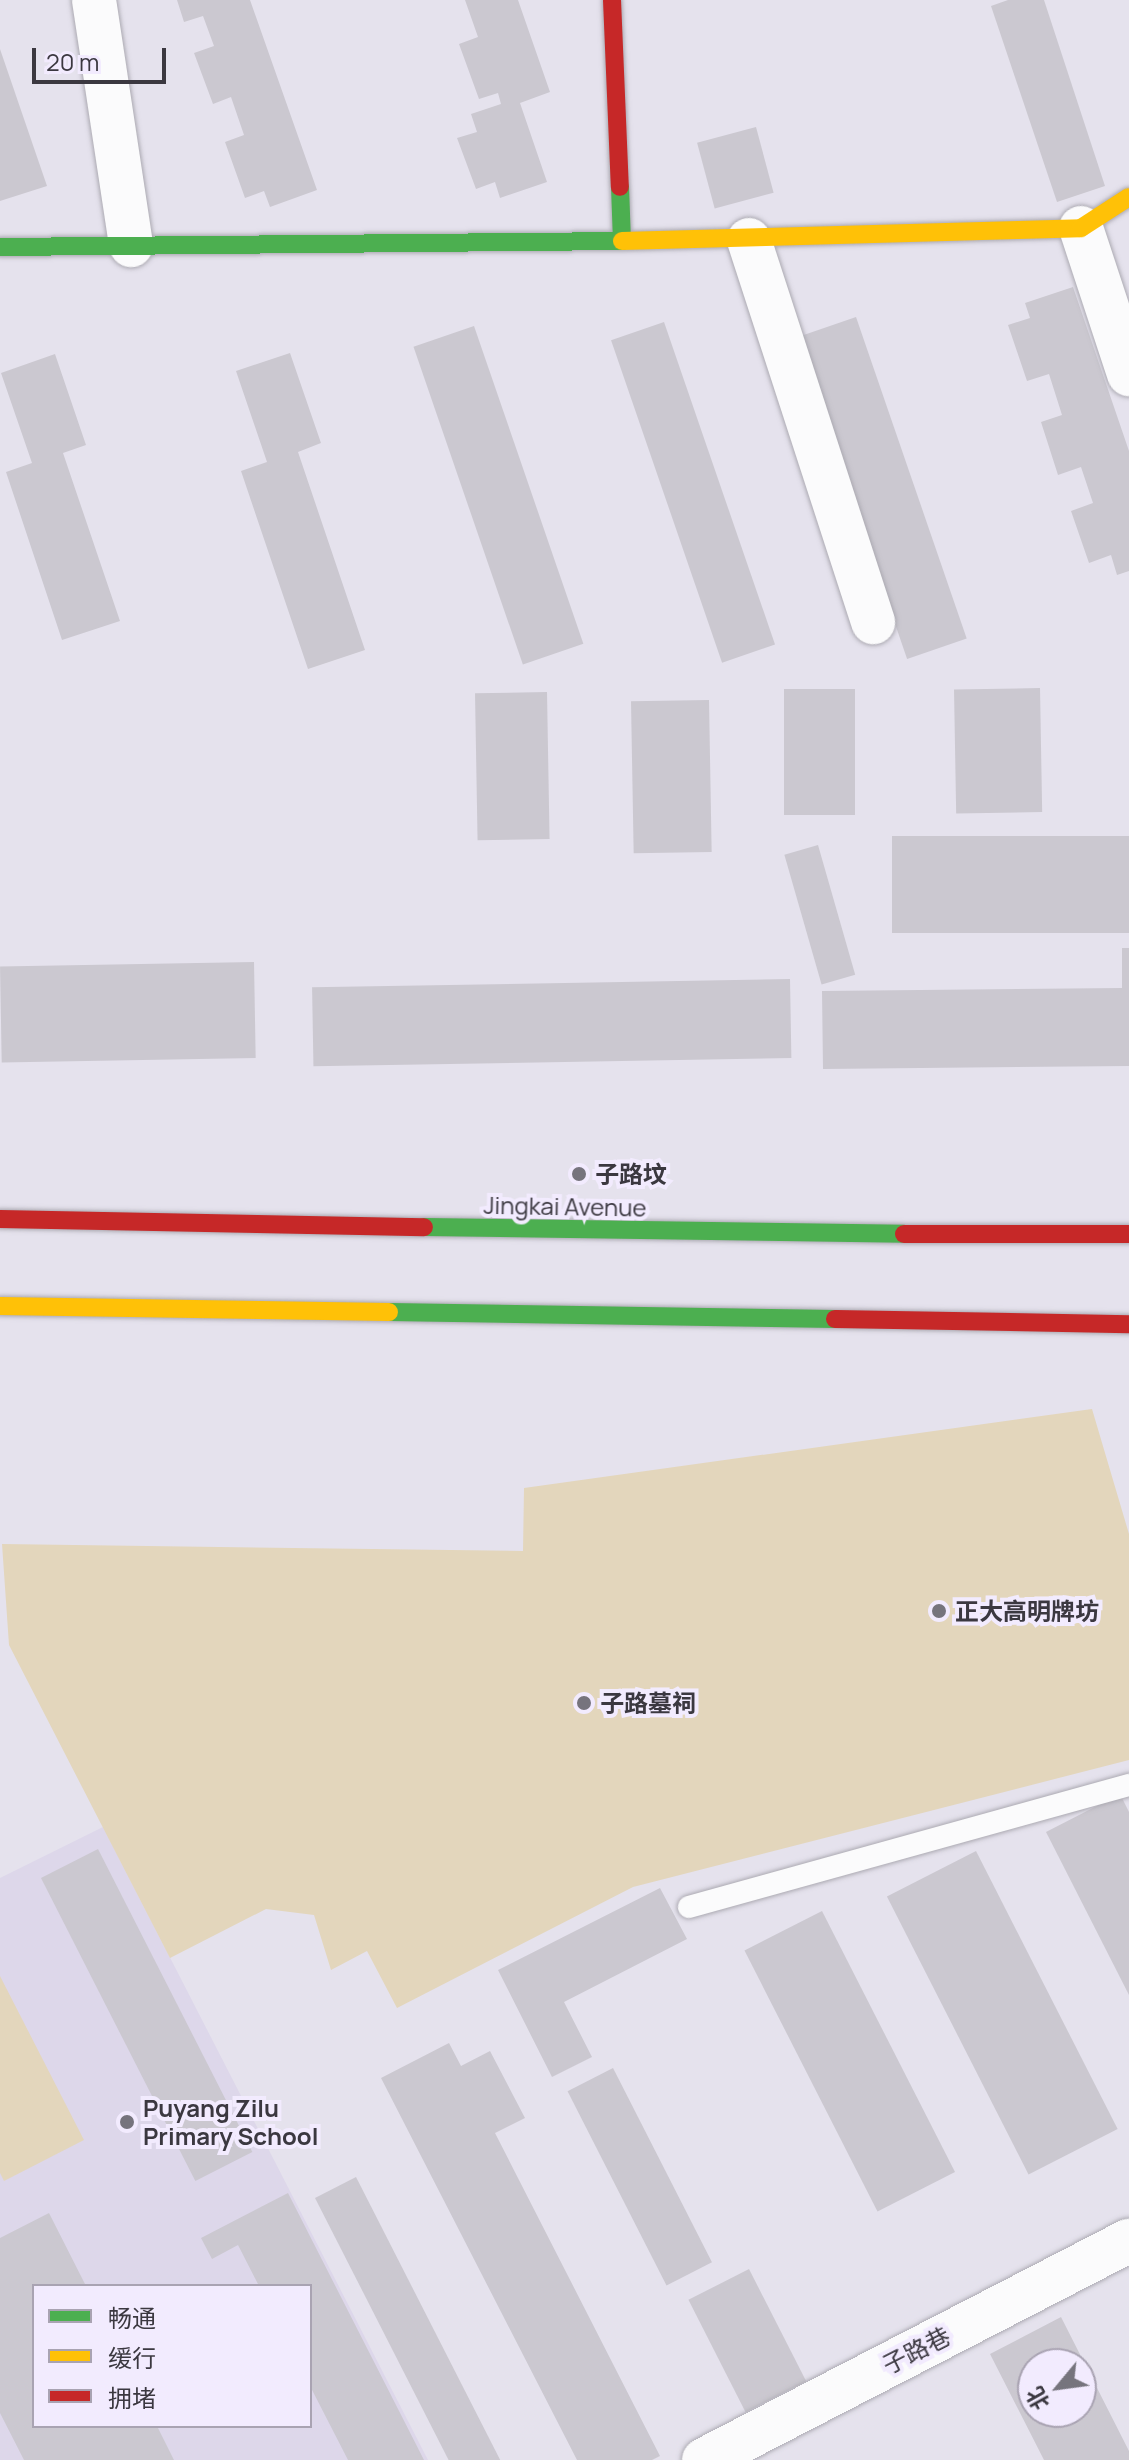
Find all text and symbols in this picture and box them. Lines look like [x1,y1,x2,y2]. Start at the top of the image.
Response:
scale bar [36,32,170,82]
text: 20 m [46,45,99,78]
place label: 子路坟 [595,1160,667,1188]
marker: 子路坟 [570,1165,588,1183]
street label: Jingkai Avenue [483,1190,647,1222]
place label: 正大高明牌坊 [955,1597,1099,1625]
marker: 正大高明牌坊 [930,1602,948,1620]
place label: 子路墓祠 [600,1689,696,1717]
marker: 子路墓祠 [575,1694,593,1712]
place label: Puyang Zilu Primary School [143,2094,318,2150]
marker: Puyang Zilu Primary School [118,2113,136,2131]
legend [32,2284,312,2428]
text: 畅通 [108,2301,156,2334]
street label: 子路巷 [877,2321,955,2379]
text: 缓行 [108,2341,156,2374]
north arrow [1017,2348,1097,2428]
text: 拥堵 [108,2381,156,2414]
text: 北 [1019,2382,1056,2416]

